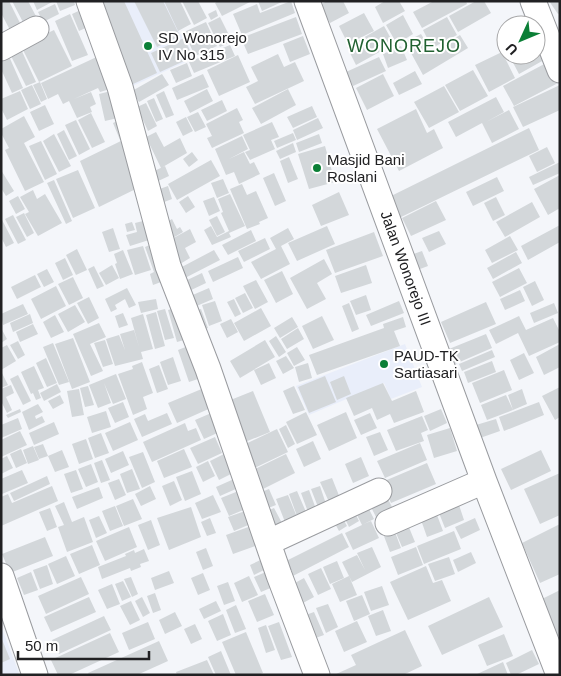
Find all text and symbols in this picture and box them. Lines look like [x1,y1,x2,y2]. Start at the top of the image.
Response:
north arrow [496,15,546,65]
place label: SD Wonorejo IV No 315 [158,29,247,63]
district label: WONOREJO [347,36,461,56]
marker: SD Wonorejo IV No 315 [142,40,154,52]
text: U [502,40,521,58]
place label: Masjid Bani Roslani [327,151,405,185]
marker: Masjid Bani Roslani [311,162,323,174]
street label: Jalan Wonorejo III [377,208,435,328]
place label: PAUD-TK Sartiasari [394,347,459,381]
marker: PAUD-TK Sartiasari [378,358,390,370]
scale bar [18,628,149,660]
text: 50 m [25,637,58,654]

